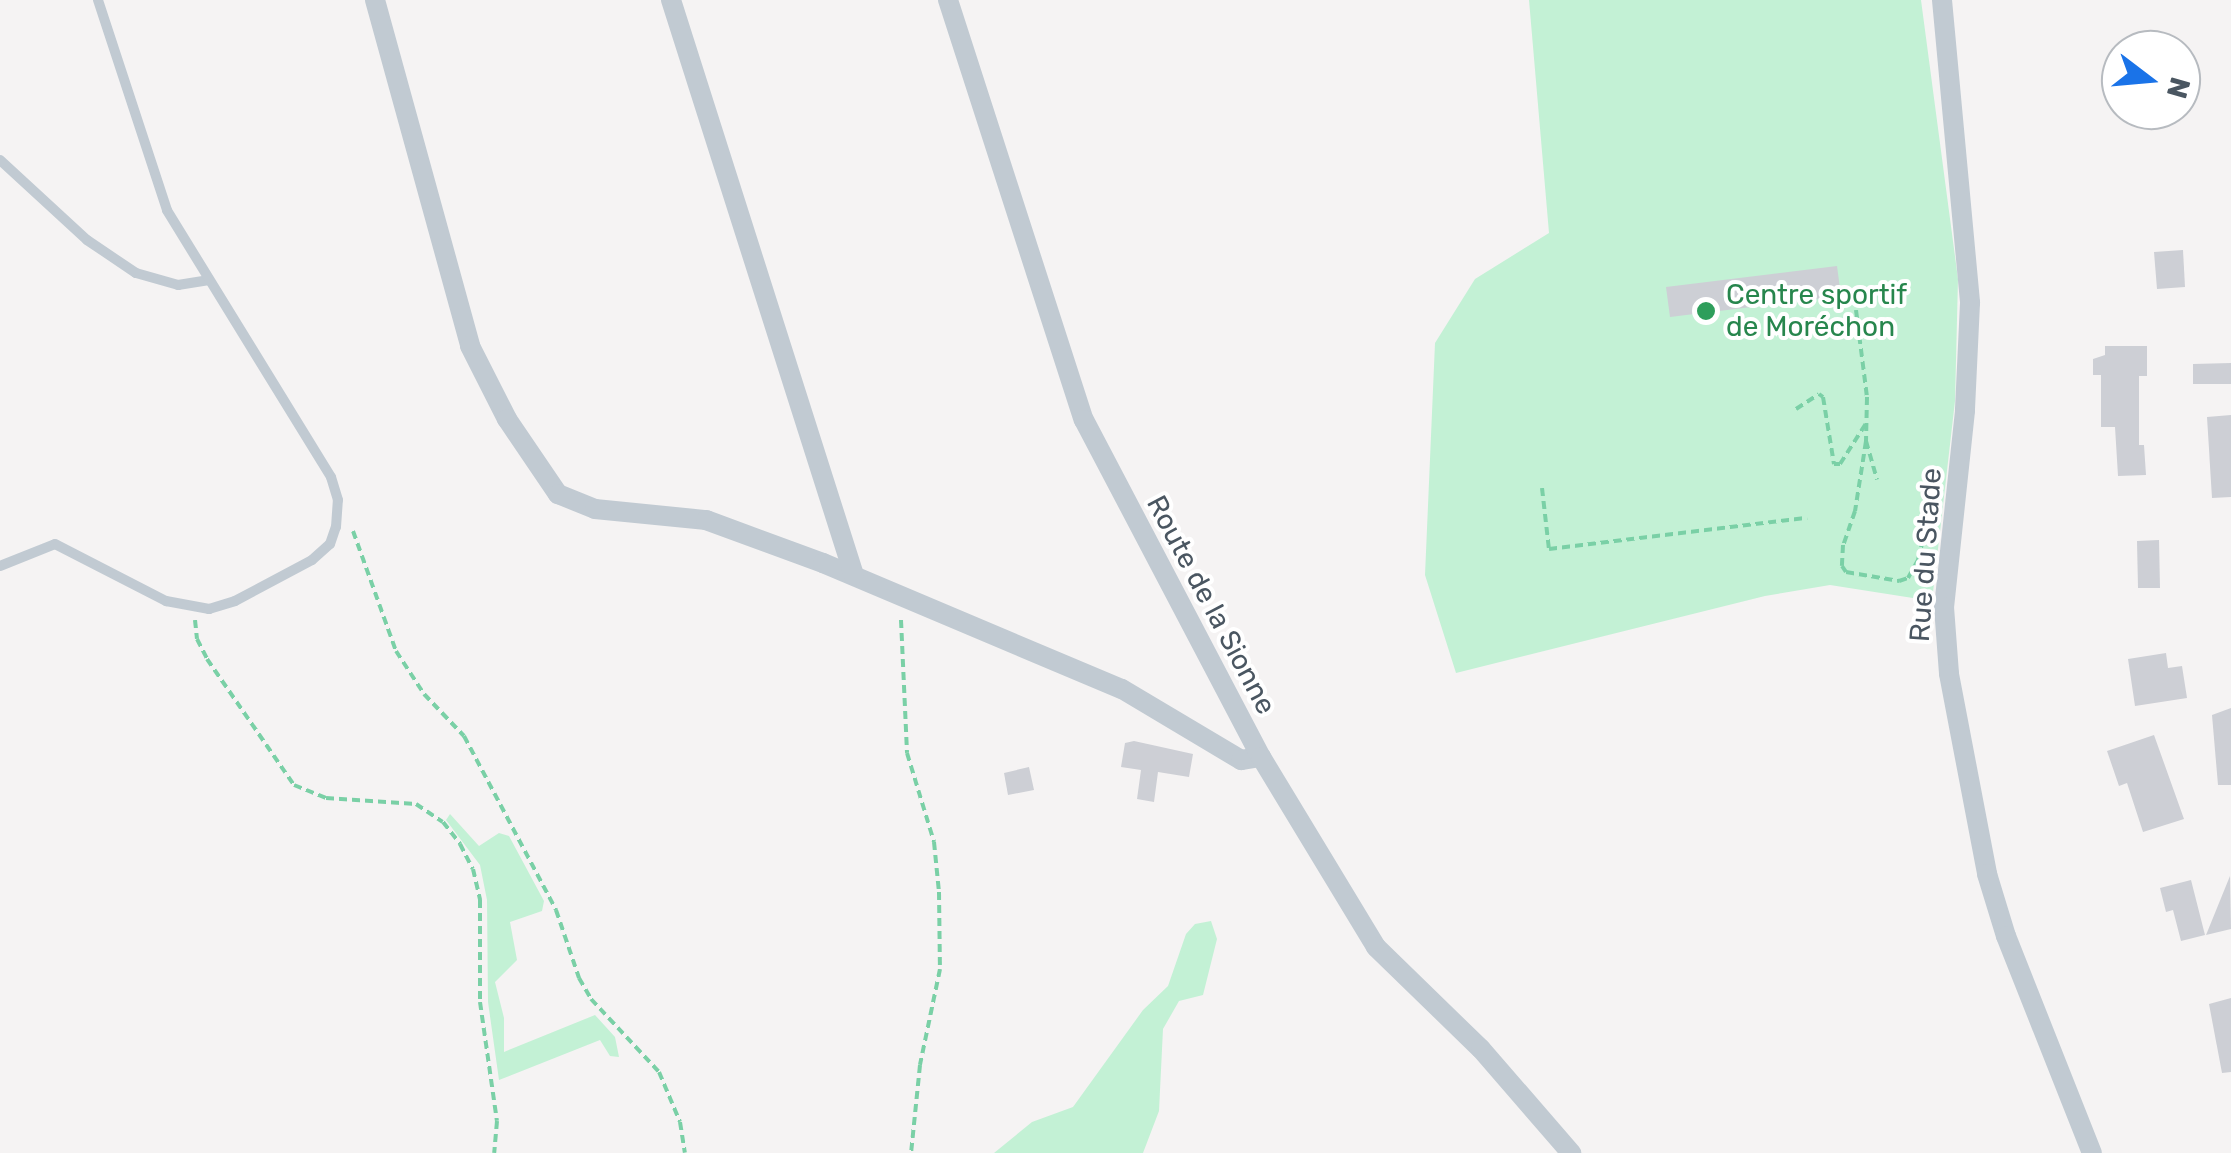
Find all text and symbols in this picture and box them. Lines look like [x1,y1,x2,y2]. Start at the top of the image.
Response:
north arrow [2101,30,2201,130]
text: N [2160,74,2197,102]
place label: Centre sportif de Moréchon [1726,278,1907,344]
marker: Centre sportif de Moréchon [1695,300,1717,322]
street label: Rue du Stade [1903,467,1949,643]
street label: Route de la Sionne [1139,490,1283,720]

